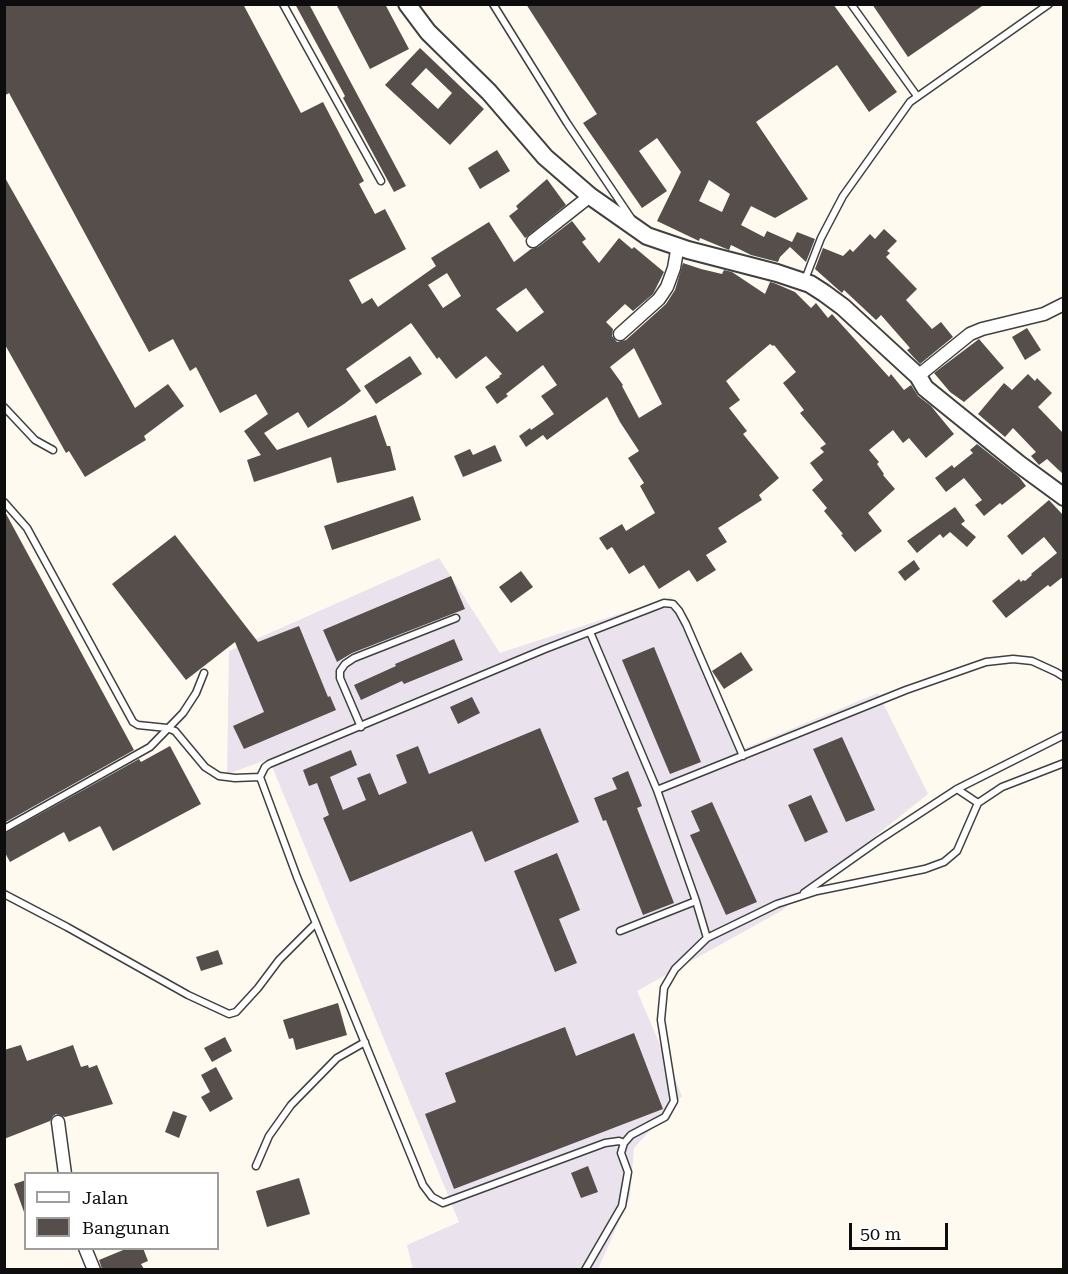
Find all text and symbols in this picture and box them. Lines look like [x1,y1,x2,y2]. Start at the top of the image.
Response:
legend [24,1172,219,1250]
text: Jalan [82,1187,128,1208]
scale bar [852,1211,951,1249]
text: Bangunan [82,1217,170,1238]
text: 50 m [860,1223,901,1244]

